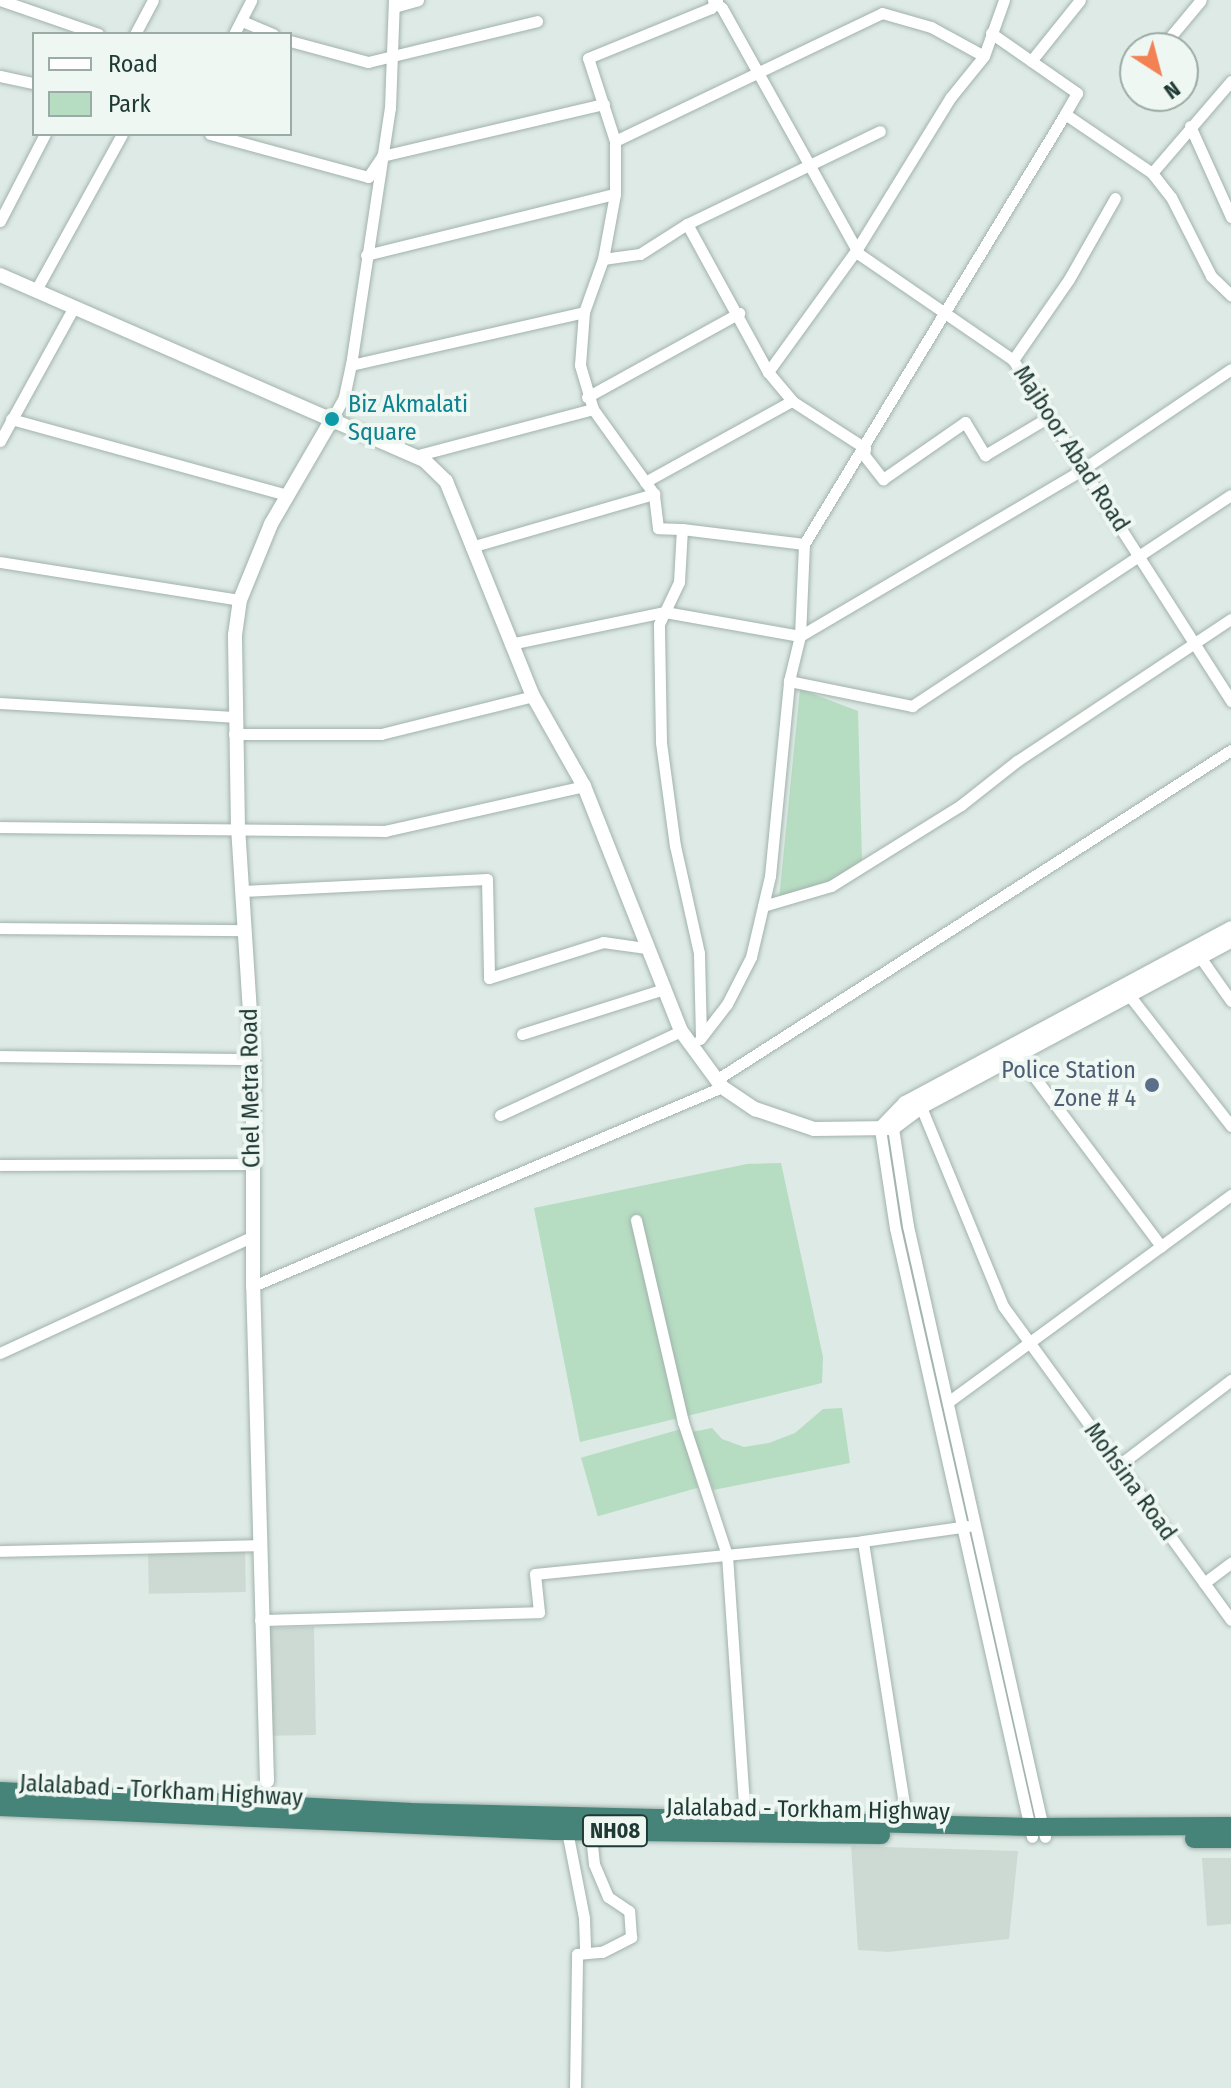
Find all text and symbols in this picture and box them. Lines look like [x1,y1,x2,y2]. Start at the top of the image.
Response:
legend [32,32,292,136]
north arrow [1119,32,1199,112]
text: Road [108,50,158,78]
text: N [1159,75,1185,105]
text: Park [108,90,151,118]
street label: Majboor Abad Road [1007,361,1135,537]
place label: Biz Akmalati Square [348,391,468,447]
marker: Biz Akmalati Square [323,410,341,428]
street label: Chel Metra Road [235,1008,267,1168]
place label: Police Station Zone # 4 [1001,1057,1136,1113]
marker: Police Station Zone # 4 [1143,1076,1161,1094]
street label: Mohsina Road [1078,1418,1182,1546]
street label: Jalalabad - Torkham Highway [19,1769,303,1813]
street label: Jalalabad - Torkham Highway [666,1793,950,1827]
road number: NH08 [581,1813,649,1849]

